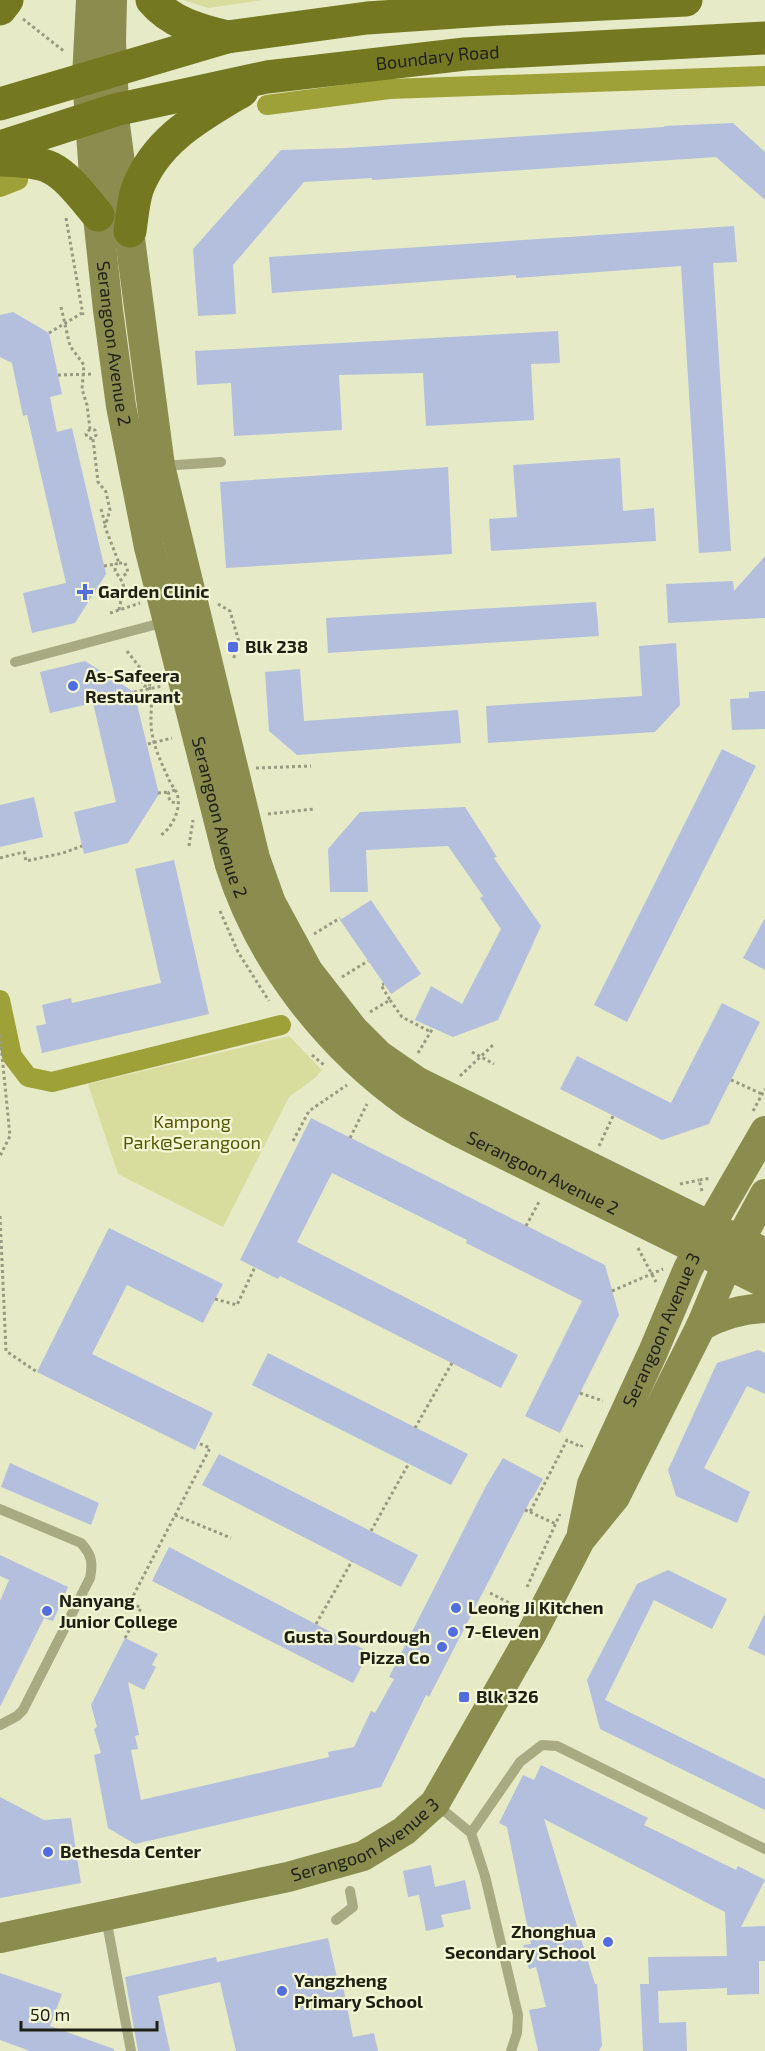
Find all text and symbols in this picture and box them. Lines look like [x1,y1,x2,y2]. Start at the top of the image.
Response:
street label: Boundary Road [374,40,500,74]
street label: Serangoon Avenue 2 [93,260,137,428]
place label: Garden Clinic [98,580,210,602]
marker: Garden Clinic [76,583,94,601]
place label: Blk 238 [245,635,308,657]
marker: Blk 238 [226,640,240,654]
place label: As-Safeera Restaurant [85,664,181,707]
marker: As-Safeera Restaurant [66,679,80,693]
street label: Serangoon Avenue 2 [188,734,253,901]
park label: Kampong Park@Serangoon [123,1110,261,1153]
street label: Serangoon Avenue 2 [464,1126,622,1219]
street label: Serangoon Avenue 3 [617,1249,704,1410]
place label: Nanyang Junior College [59,1589,178,1632]
place label: Leong Ji Kitchen [468,1596,603,1618]
marker: Leong Ji Kitchen [449,1601,463,1615]
marker: Nanyang Junior College [40,1604,54,1618]
place label: 7-Eleven [465,1620,539,1642]
place label: Gusta Sourdough Pizza Co [284,1625,430,1668]
marker: 7-Eleven [446,1625,460,1639]
marker: Gusta Sourdough Pizza Co [435,1640,449,1654]
place label: Blk 326 [476,1685,539,1707]
marker: Blk 326 [457,1690,471,1704]
street label: Serangoon Avenue 3 [288,1793,443,1886]
place label: Bethesda Center [60,1840,202,1862]
marker: Bethesda Center [41,1845,55,1859]
place label: Zhonghua Secondary School [445,1920,596,1963]
marker: Zhonghua Secondary School [601,1935,615,1949]
place label: Yangzheng Primary School [294,1969,423,2012]
marker: Yangzheng Primary School [275,1984,289,1998]
scale bar [21,1994,158,2032]
text: 50 m [30,2003,70,2025]

